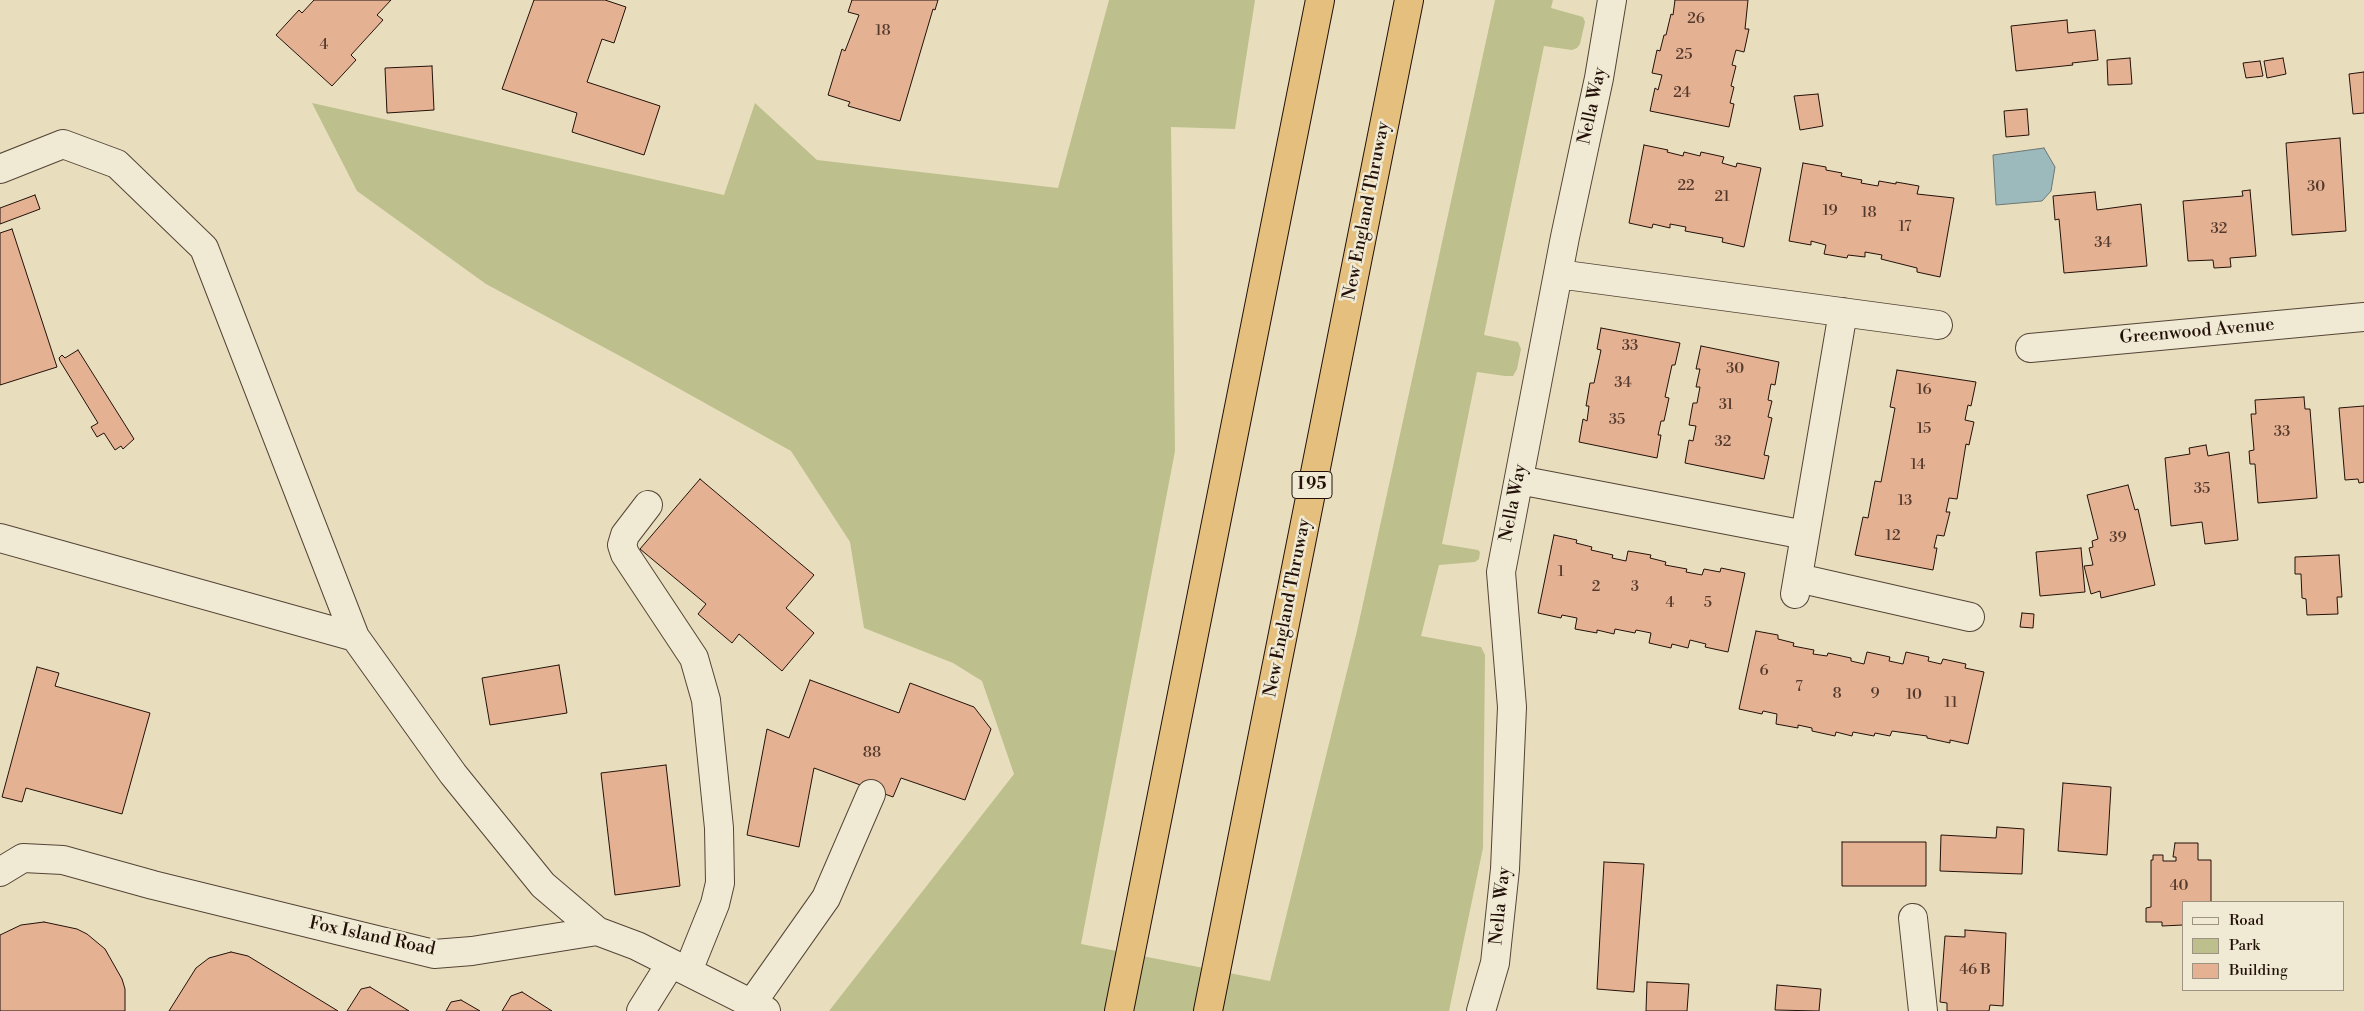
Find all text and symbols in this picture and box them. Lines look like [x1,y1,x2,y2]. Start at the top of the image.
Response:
house number: 26 [1687,10,1705,28]
house number: 18 [875,22,891,40]
house number: 4 [320,36,328,54]
house number: 25 [1676,46,1692,64]
street label: Nella Way [1574,65,1612,147]
house number: 24 [1673,84,1691,102]
street label: New England Thruway [1339,120,1395,302]
house number: 22 [1677,177,1695,195]
house number: 30 [2307,178,2325,196]
house number: 21 [1714,188,1730,206]
house number: 19 [1822,202,1838,220]
house number: 18 [1861,204,1877,222]
house number: 17 [1898,218,1912,236]
house number: 32 [2211,220,2227,238]
house number: 34 [2094,234,2112,252]
street label: Greenwood Avenue [2119,314,2275,350]
house number: 33 [1622,337,1638,355]
house number: 30 [1726,360,1744,378]
house number: 34 [1614,374,1632,392]
house number: 16 [1916,381,1932,399]
house number: 31 [1719,396,1733,414]
house number: 35 [1609,411,1625,429]
house number: 15 [1917,420,1931,438]
house number: 33 [2274,423,2290,441]
house number: 32 [1715,433,1731,451]
house number: 14 [1911,456,1925,474]
street label: Nella Way [1496,462,1532,544]
road number: I 95 [1292,472,1332,498]
house number: 35 [2194,480,2210,498]
house number: 13 [1898,492,1912,510]
street label: New England Thruway [1260,517,1316,699]
house number: 12 [1885,527,1901,545]
house number: 39 [2109,529,2127,547]
house number: 1 [1558,563,1564,581]
house number: 2 [1592,578,1600,596]
house number: 3 [1631,578,1639,596]
house number: 4 [1666,594,1674,612]
house number: 5 [1704,594,1712,612]
house number: 6 [1759,662,1769,680]
house number: 7 [1795,678,1803,696]
house number: 8 [1832,685,1842,703]
house number: 9 [1870,685,1880,703]
house number: 10 [1906,686,1922,704]
house number: 11 [1944,694,1958,712]
house number: 88 [863,744,881,762]
street label: Nella Way [1486,866,1516,946]
house number: 40 [2170,877,2188,895]
legend [2182,901,2344,991]
text: Road [2229,911,2264,930]
street label: Fox Island Road [307,913,437,961]
text: Park [2229,936,2260,955]
house number: 46 B [1959,961,1991,979]
text: Building [2229,961,2288,980]

